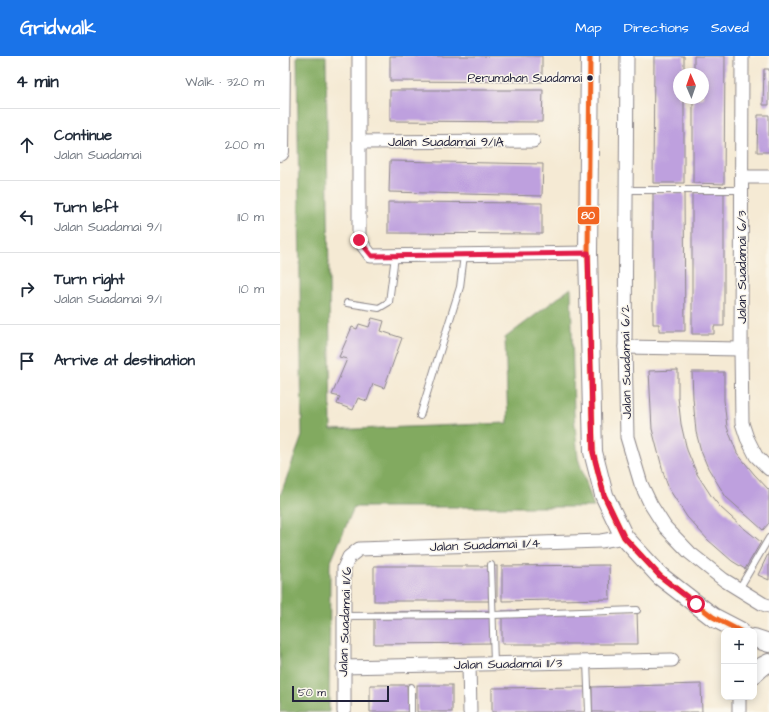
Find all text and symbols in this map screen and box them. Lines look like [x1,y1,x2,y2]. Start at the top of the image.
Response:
text: Gridwalk [20,15,96,42]
text: Map [575,18,602,38]
text: Directions [624,18,689,38]
text: Saved [711,18,749,38]
north arrow [673,68,709,104]
text: 4 min [16,70,59,94]
place label: Perumahan Suadamai [467,70,582,87]
text: Walk · 320 m [185,73,264,91]
marker: Perumahan Suadamai [585,73,595,83]
text: Continue [54,125,112,146]
street label: Jalan Suadamai 9/1A [388,133,505,151]
icon: ahead [16,134,38,156]
text: 200 m [225,136,264,154]
text: Jalan Suadamai [54,146,141,164]
text: Turn left [54,197,118,218]
icon: left [16,206,38,228]
line badge: 80 [577,206,600,225]
text: 110 m [237,208,264,226]
text: 80 [581,208,595,223]
street label: Jalan Suadamai 6/3 [733,210,751,324]
text: Jalan Suadamai 9/1 [54,218,162,236]
route end [350,231,368,249]
text: Turn right [54,269,125,290]
icon: right [16,278,38,300]
text: 10 m [239,280,264,298]
text: Jalan Suadamai 9/1 [54,290,162,308]
street label: Jalan Suadamai 6/2 [616,304,636,419]
icon: arrive [16,350,38,372]
text: Arrive at destination [54,350,195,371]
street label: Jalan Suadamai 11/4 [429,534,541,556]
street label: Jalan Suadamai 11/6 [334,567,356,677]
route start [687,595,705,613]
map controls [721,628,757,700]
button: + [721,628,757,664]
street label: Jalan Suadamai 11/3 [454,654,563,674]
button: − [721,664,757,700]
scale bar [292,684,389,703]
text: 50 m [298,685,326,700]

